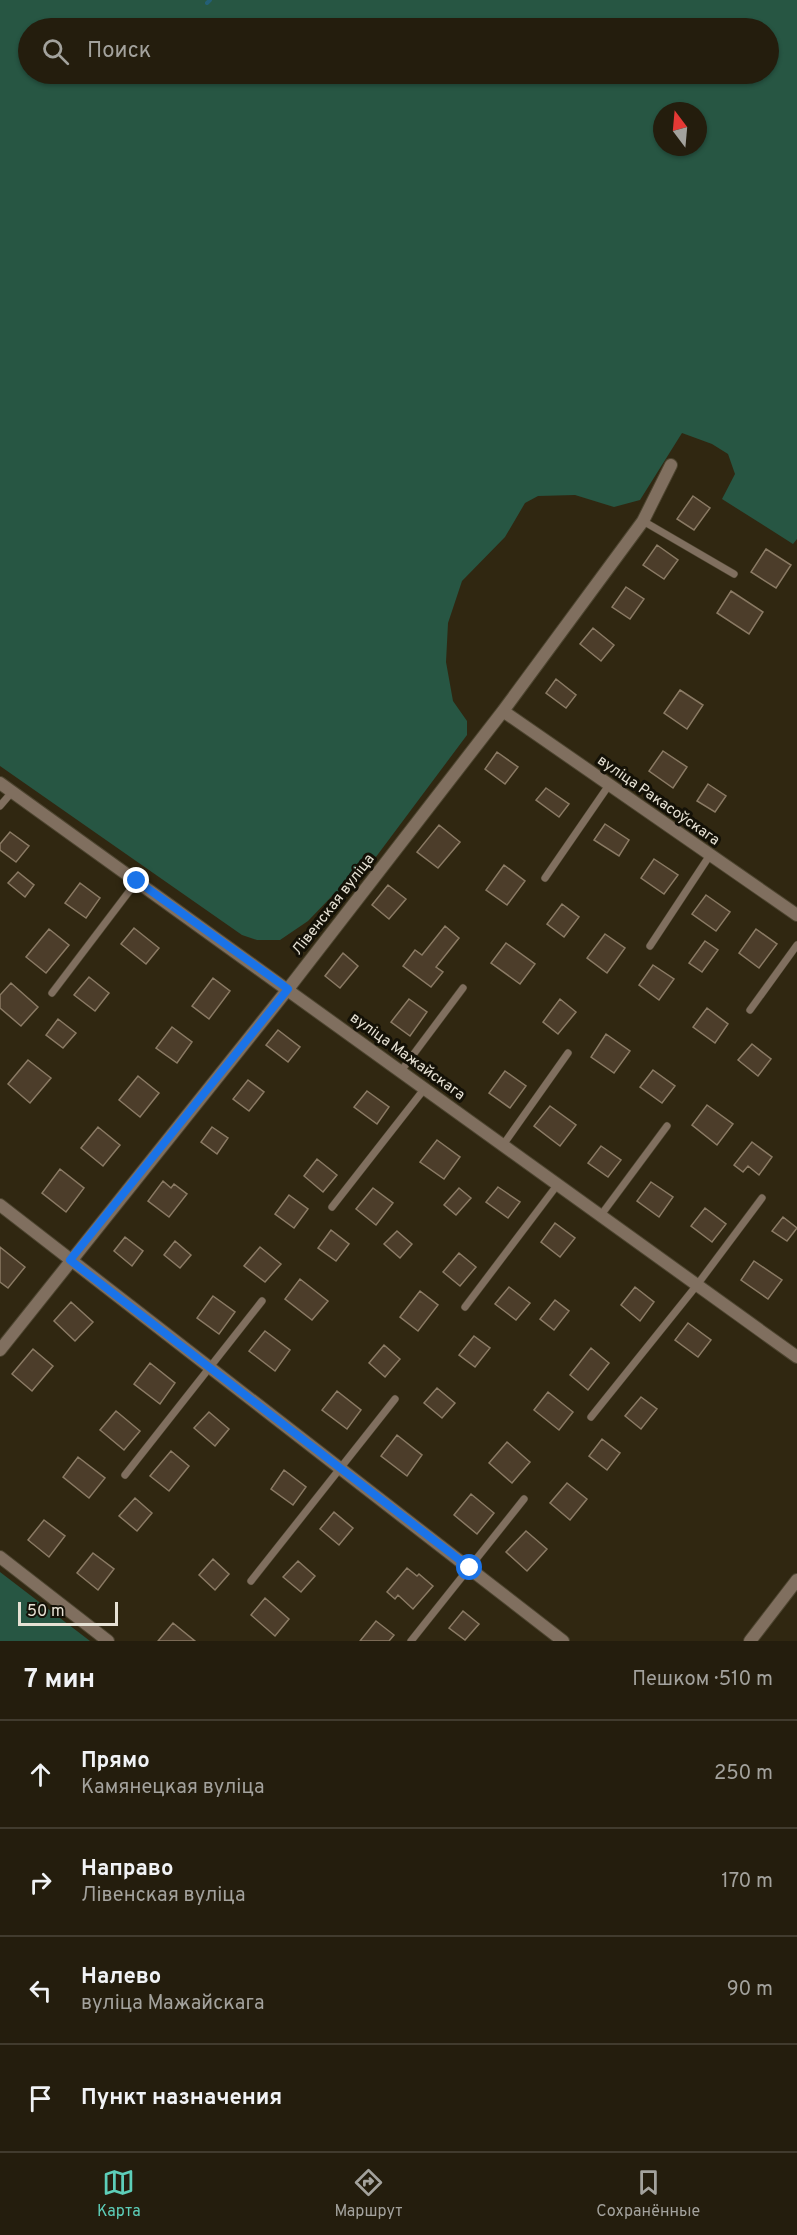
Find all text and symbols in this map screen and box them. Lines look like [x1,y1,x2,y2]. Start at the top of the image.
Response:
search box [18,18,779,84]
icon: search [39,35,72,68]
text: Поиск [87,38,151,65]
north arrow [653,102,707,156]
street label: вуліца Ракасоўскага [593,752,723,850]
street label: Лівенская вуліца [289,851,379,959]
route end [123,867,149,893]
street label: вуліца Мажайскага [346,1009,468,1105]
route start [456,1554,482,1580]
scale bar [18,1599,118,1626]
text: 50 m [27,1602,65,1622]
text: 7 мин [24,1664,95,1697]
text: Пешком · 510 m [632,1667,773,1693]
text: Прямо [81,1748,150,1775]
icon: ahead [24,1758,57,1791]
text: 250 m [714,1761,773,1787]
text: Камянецкая вуліца [81,1775,265,1801]
text: Направо [81,1856,173,1883]
icon: right [24,1866,57,1899]
text: 170 m [721,1869,773,1895]
text: Лівенская вуліца [81,1883,245,1909]
text: Налево [81,1964,161,1991]
icon: left [24,1974,57,2007]
text: 90 m [727,1977,773,2003]
text: вуліца Мажайскага [81,1991,264,2017]
icon: arrive [24,2082,57,2115]
text: Пункт назначения [81,2085,282,2112]
tab: Карта [97,2166,141,2222]
tab: Маршрут [334,2166,403,2222]
tab: Сохранённые [596,2166,700,2222]

